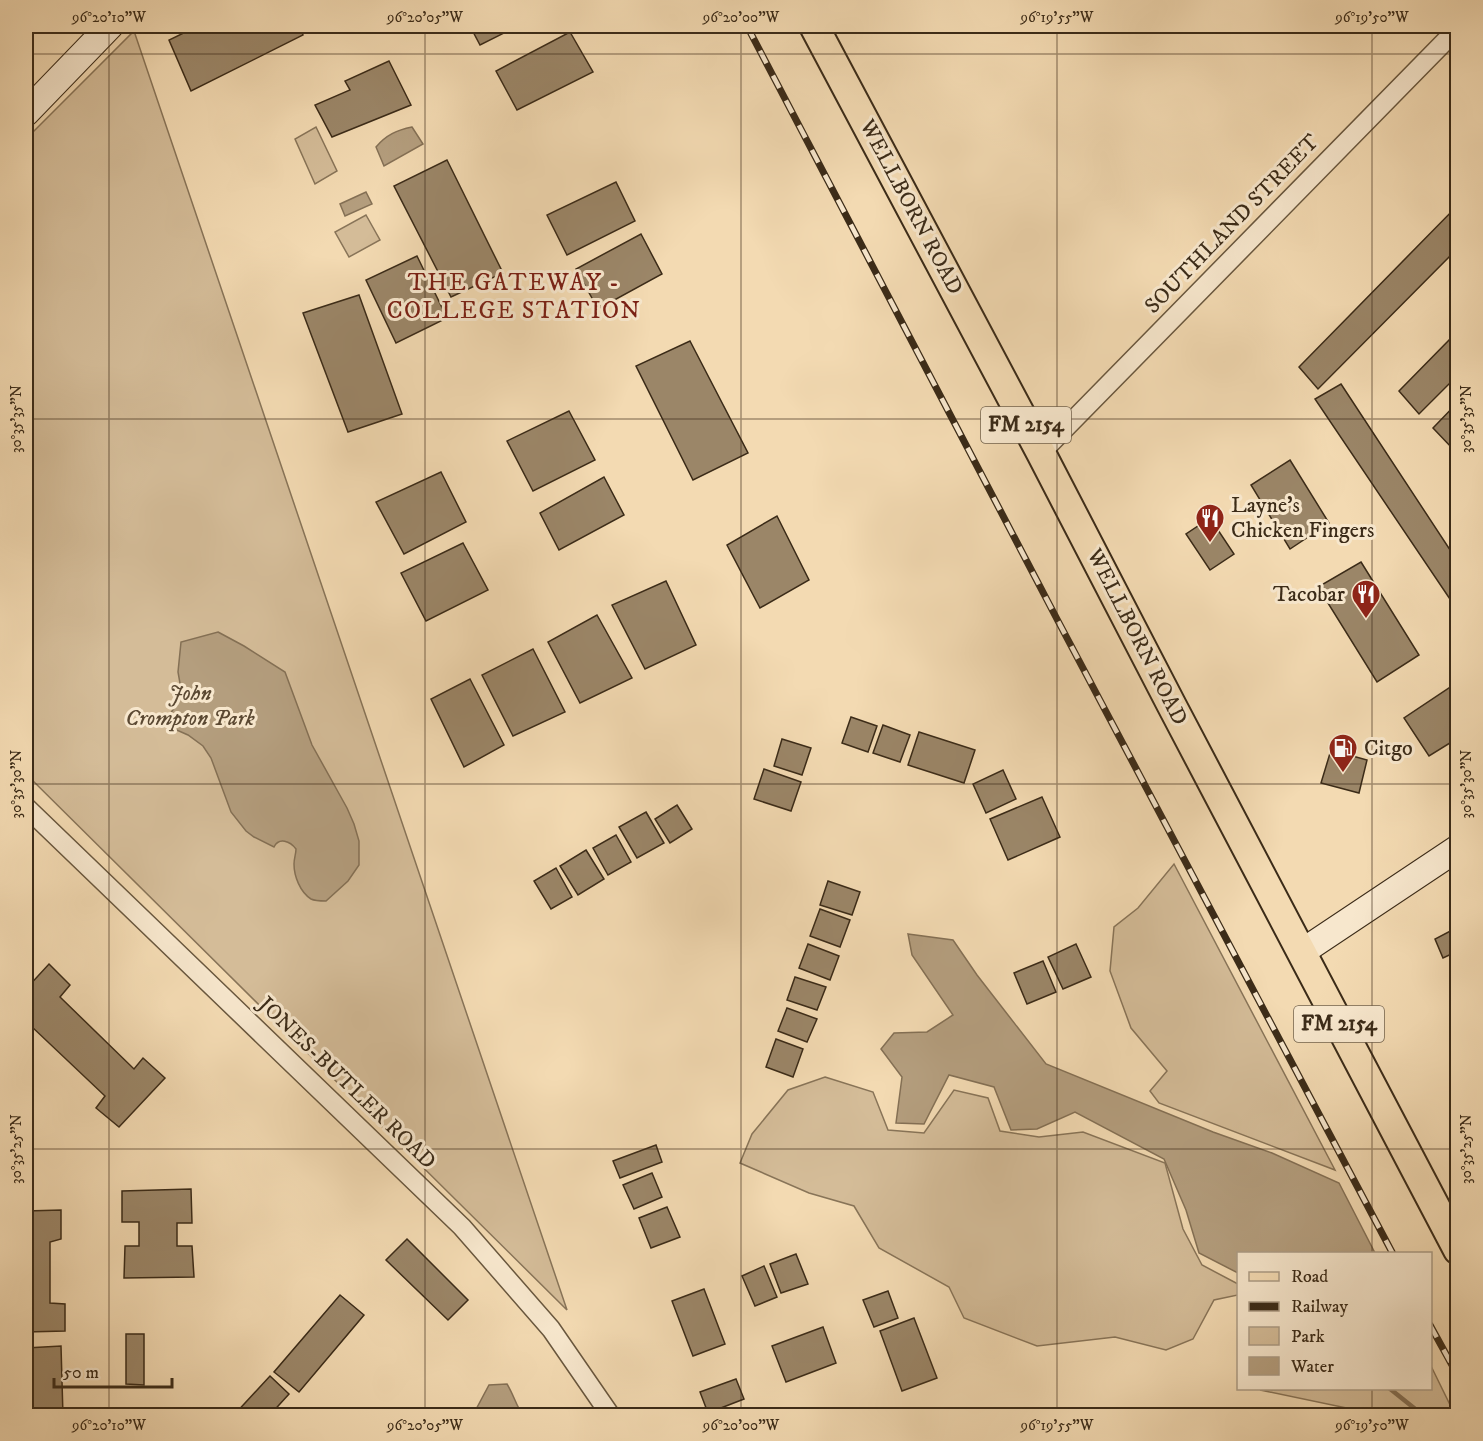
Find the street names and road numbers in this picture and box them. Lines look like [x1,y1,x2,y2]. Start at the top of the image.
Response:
street label: WELLBORN ROAD [853,114,969,299]
street label: SOUTHLAND STREET [1139,128,1325,319]
road number: FM 2154 [981,407,1071,443]
street label: WELLBORN ROAD [1080,543,1193,730]
street label: JONES-BUTLER ROAD [251,990,441,1175]
road number: FM 2154 [1294,1006,1384,1042]

